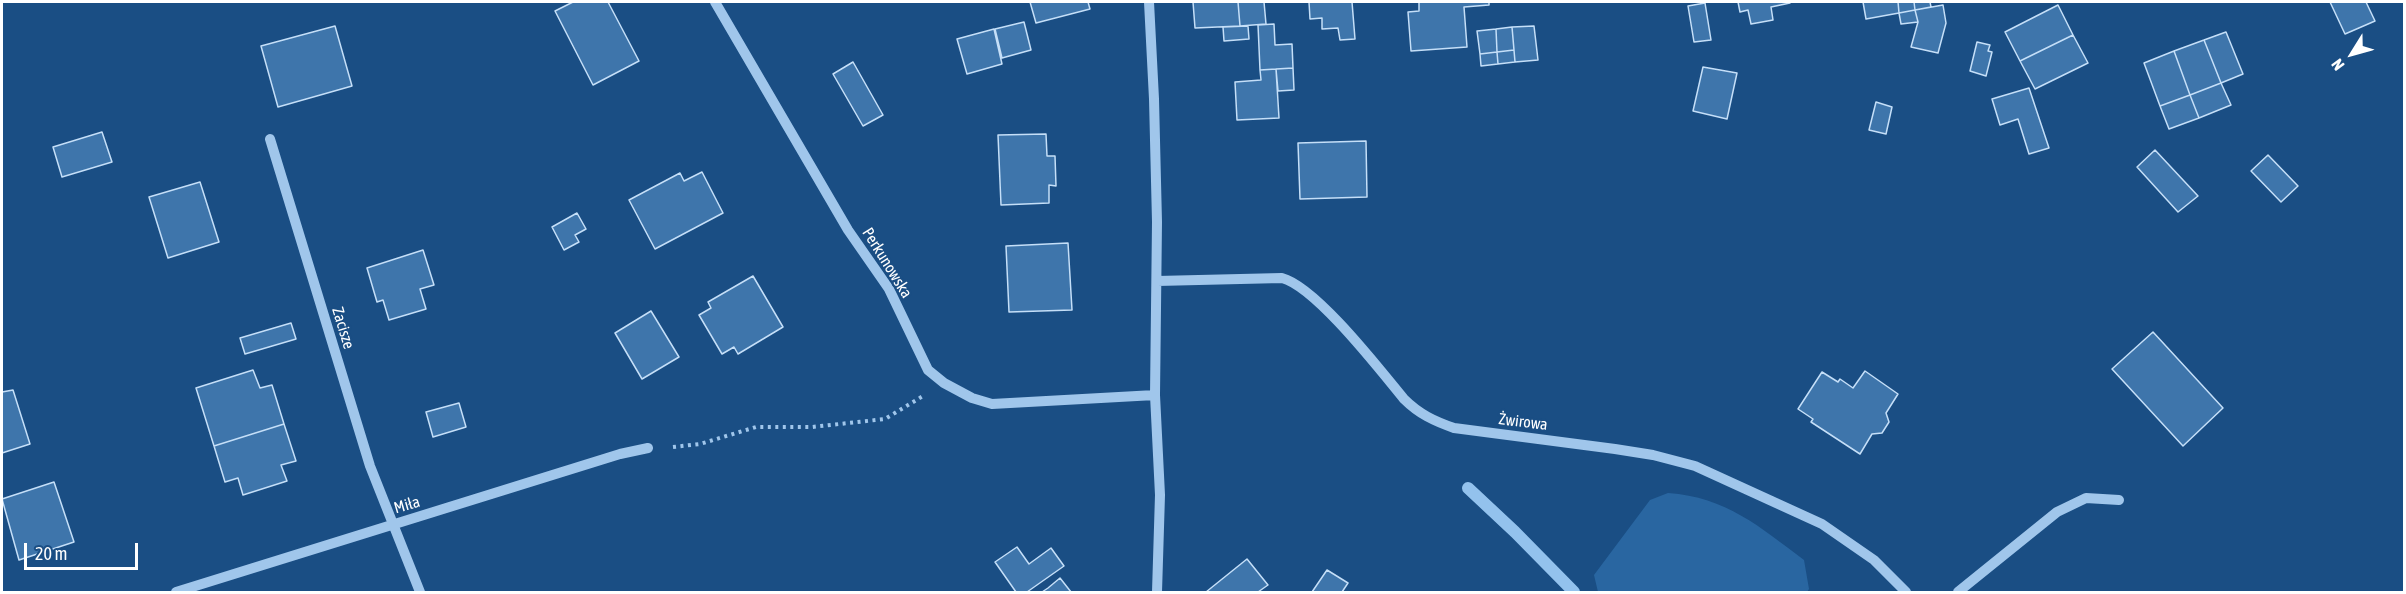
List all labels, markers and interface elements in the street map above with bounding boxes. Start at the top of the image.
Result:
north arrow [2322,24,2382,84]
text: N [2328,56,2348,74]
street label: Perkunowska [858,224,916,302]
street label: Zacisze [328,305,358,351]
street label: Żwirowa [1497,409,1549,435]
street label: Miła [392,492,422,518]
scale bar [27,531,141,569]
text: 20 m [35,543,67,564]

